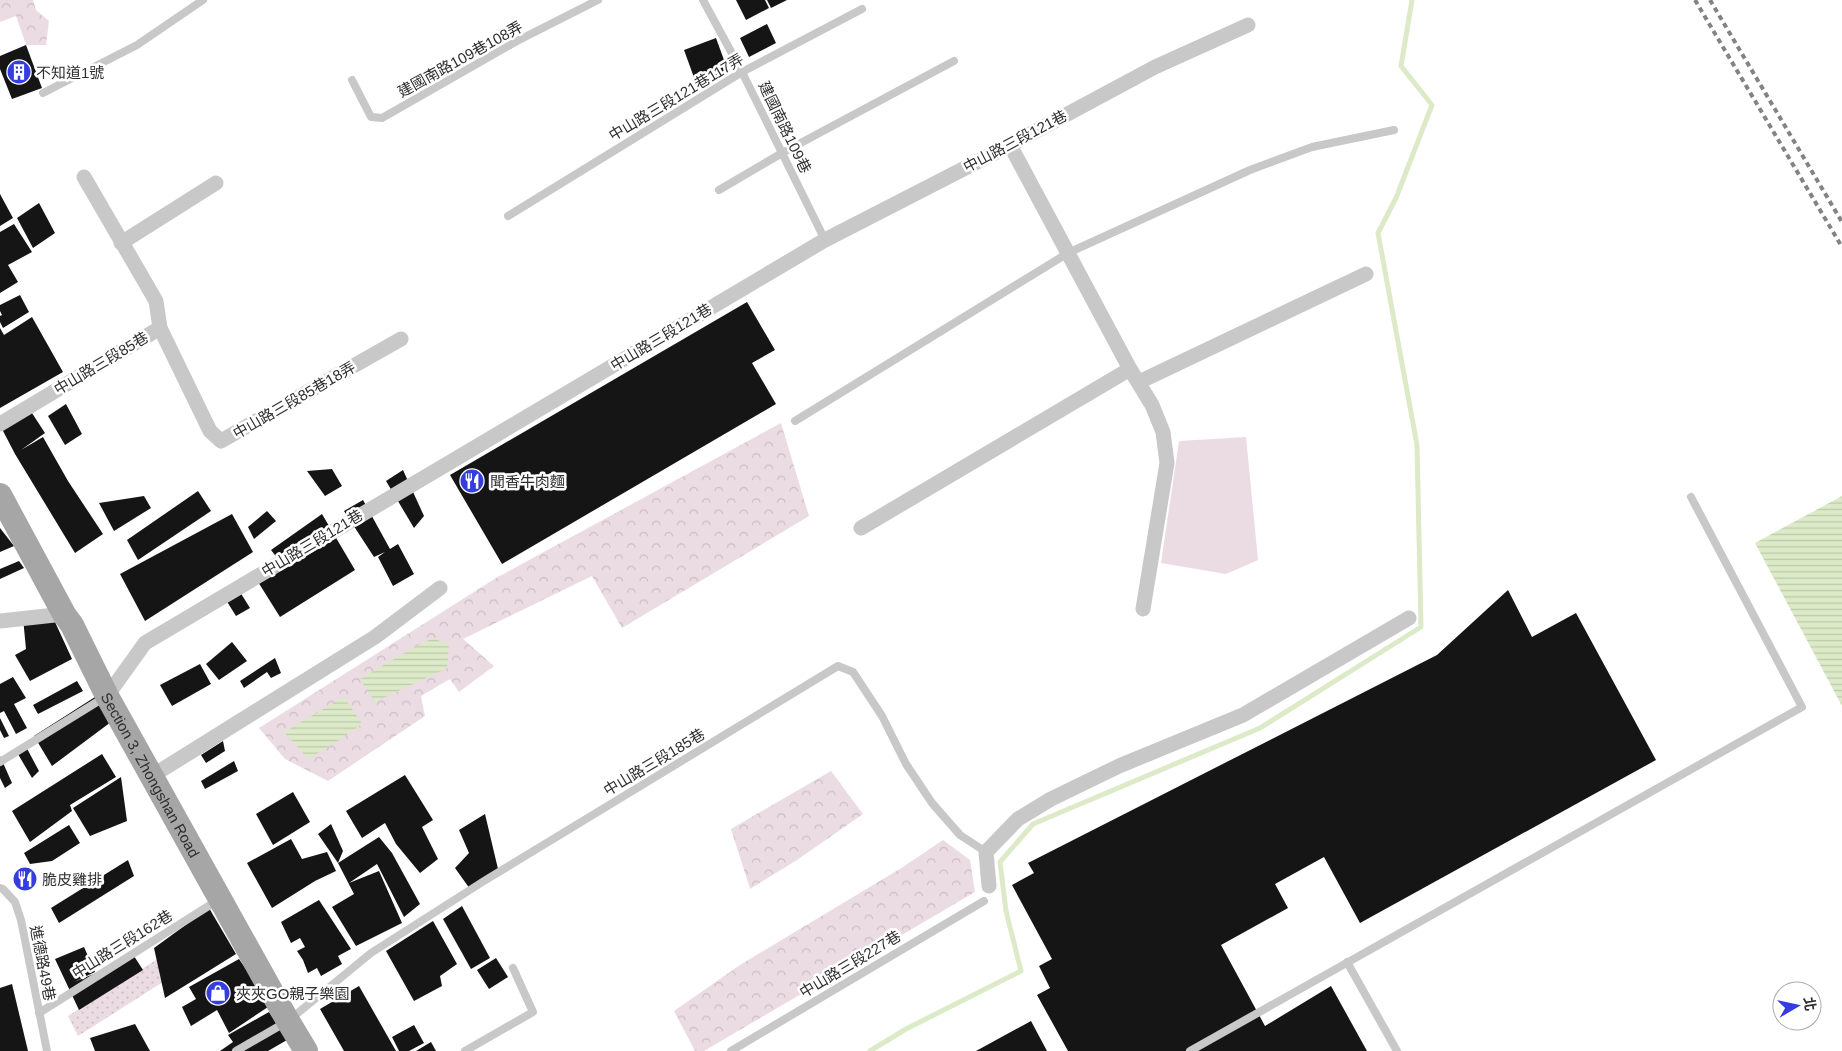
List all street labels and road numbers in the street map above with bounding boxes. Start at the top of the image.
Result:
street label: 建國南路109巷108弄 [395,18,525,100]
street label: 中山路三段121巷117弄 [606,50,746,144]
street label: 建國南路109巷 [755,78,815,176]
street label: 中山路三段121巷 [960,106,1070,176]
street label: 中山路三段121巷 [607,300,715,374]
street label: 中山路三段85巷 [51,328,151,398]
street label: 中山路三段85巷18弄 [230,358,358,442]
street label: 中山路三段121巷 [258,506,366,580]
street label: Section 3, Zhongshan Road [98,689,204,860]
street label: 中山路三段185巷 [600,725,708,799]
street label: 中山路三段162巷 [69,906,175,982]
street label: 進德路49巷 [27,924,59,1002]
street label: 中山路三段227巷 [796,927,904,1001]

